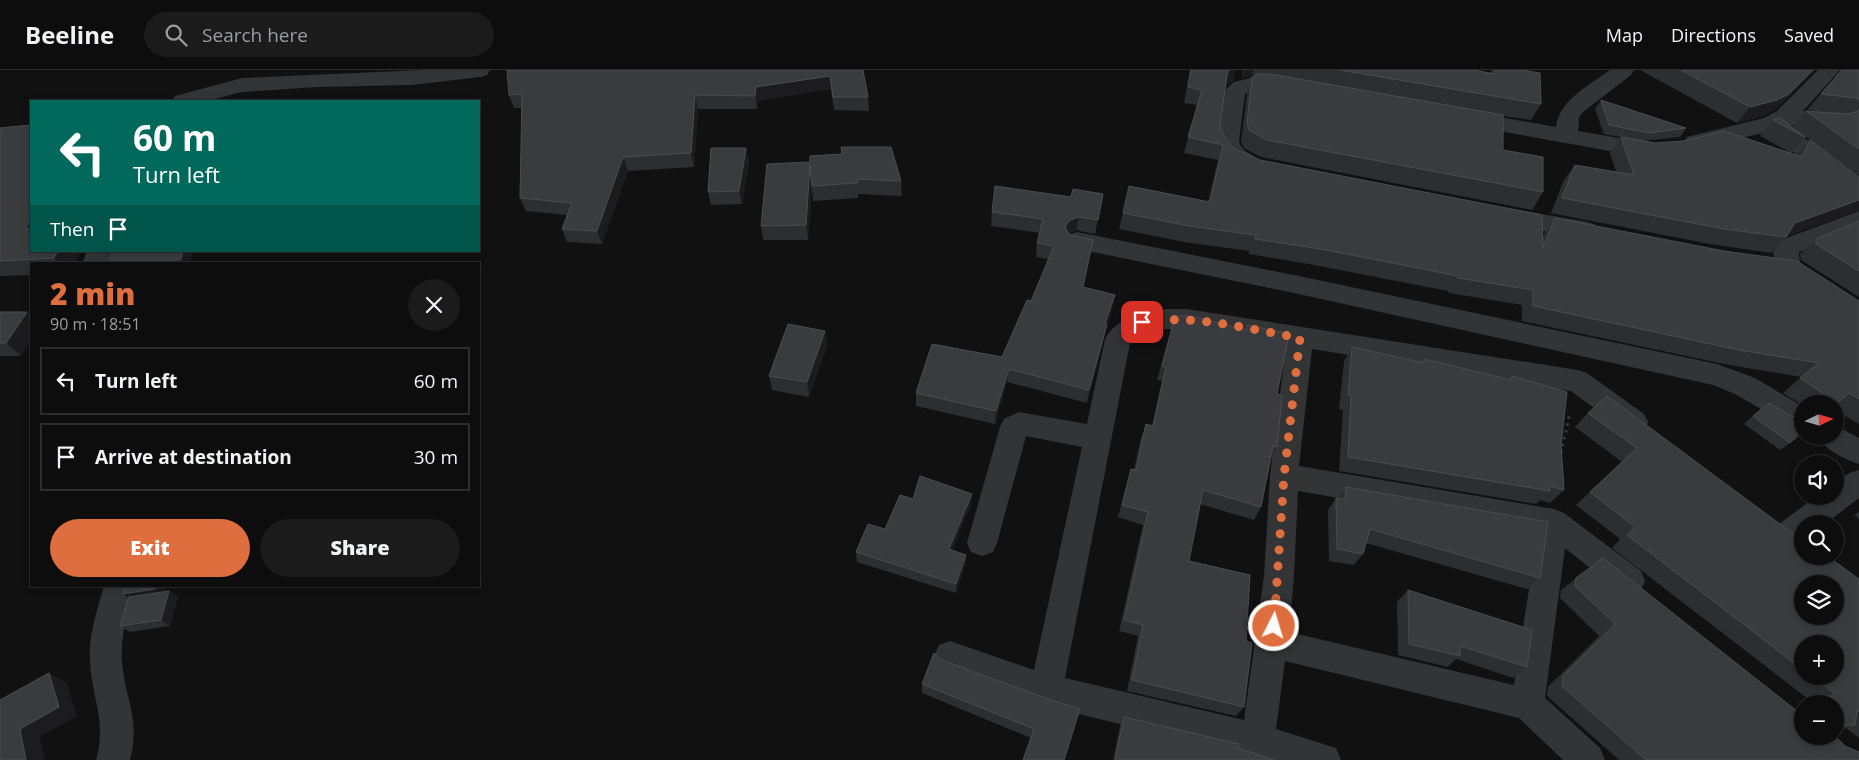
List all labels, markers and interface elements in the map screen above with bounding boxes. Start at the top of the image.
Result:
search box [144,12,494,57]
text: Beeline [25,18,114,51]
icon: search [162,21,190,49]
text: Search here [202,22,308,48]
text: Map [1606,23,1643,47]
text: Directions [1671,23,1756,47]
text: Saved [1784,23,1834,47]
text: 60 m [133,114,216,161]
icon: left [50,120,115,185]
text: Turn left [133,159,220,189]
icon: arrive [104,215,132,243]
text: Then [50,216,94,242]
text: 2 min [50,273,135,314]
button: close [408,279,460,331]
pin [1121,301,1163,343]
icon: arrive [1128,308,1156,336]
text: 90 m · 18:51 [50,313,141,335]
icon: left [52,367,80,395]
text: Turn left [95,368,177,394]
text: 60 m [414,368,458,394]
north arrow [1794,395,1844,445]
map controls [1794,395,1844,745]
icon: arrive [52,443,80,471]
text: Arrive at destination [95,444,292,470]
text: 30 m [414,444,458,470]
button: sound [1794,455,1844,505]
button: search [1794,515,1844,565]
button: Exit [50,519,250,577]
button: Share [260,519,460,577]
button: layers [1794,575,1844,625]
position arrow [1247,599,1299,651]
button: + [1794,635,1844,685]
button: − [1794,695,1844,745]

